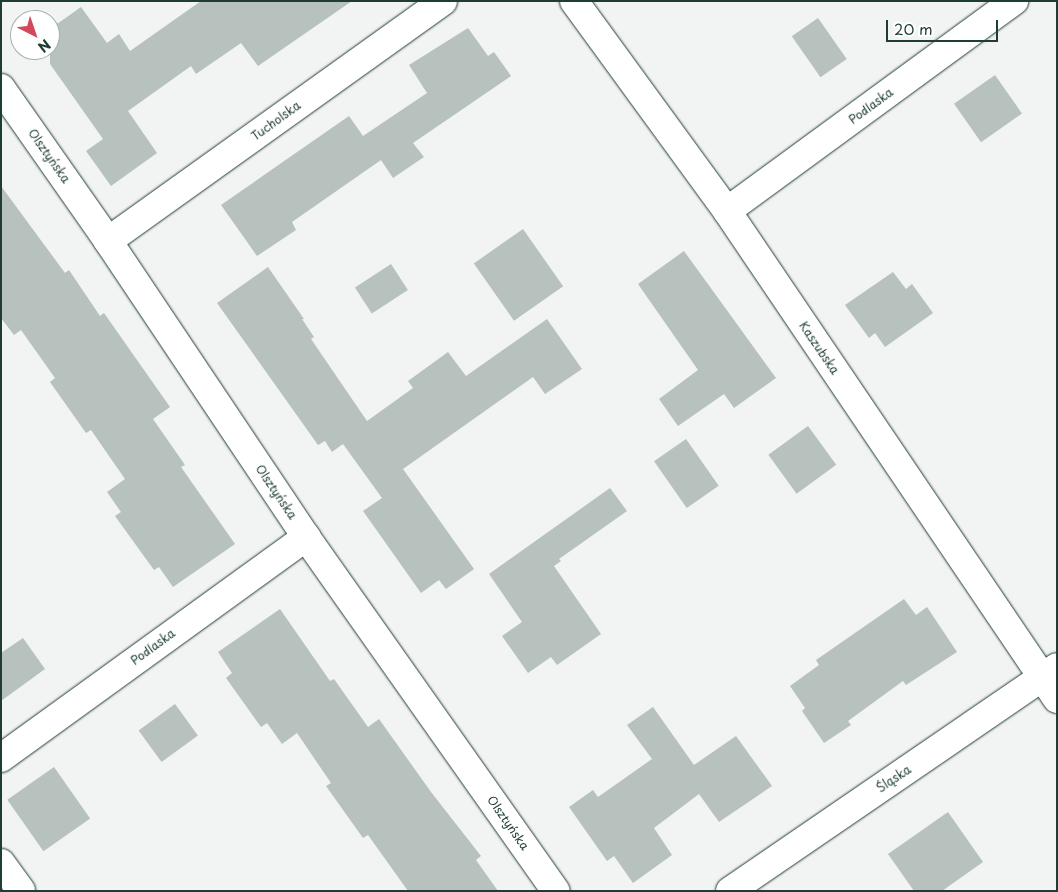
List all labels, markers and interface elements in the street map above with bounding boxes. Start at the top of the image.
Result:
north arrow [10,10,60,60]
scale bar [888,10,1000,42]
text: 20 m [894,17,933,40]
text: N [33,34,56,58]
street label: Podlaska [846,85,896,127]
street label: Tucholska [249,98,303,144]
street label: Olsztyńska [25,126,73,186]
street label: Kaszubska [796,319,842,377]
street label: Olsztyńska [252,462,300,522]
street label: Podlaska [128,626,178,668]
street label: Śląska [874,762,914,796]
street label: Olsztyńska [484,793,532,853]

